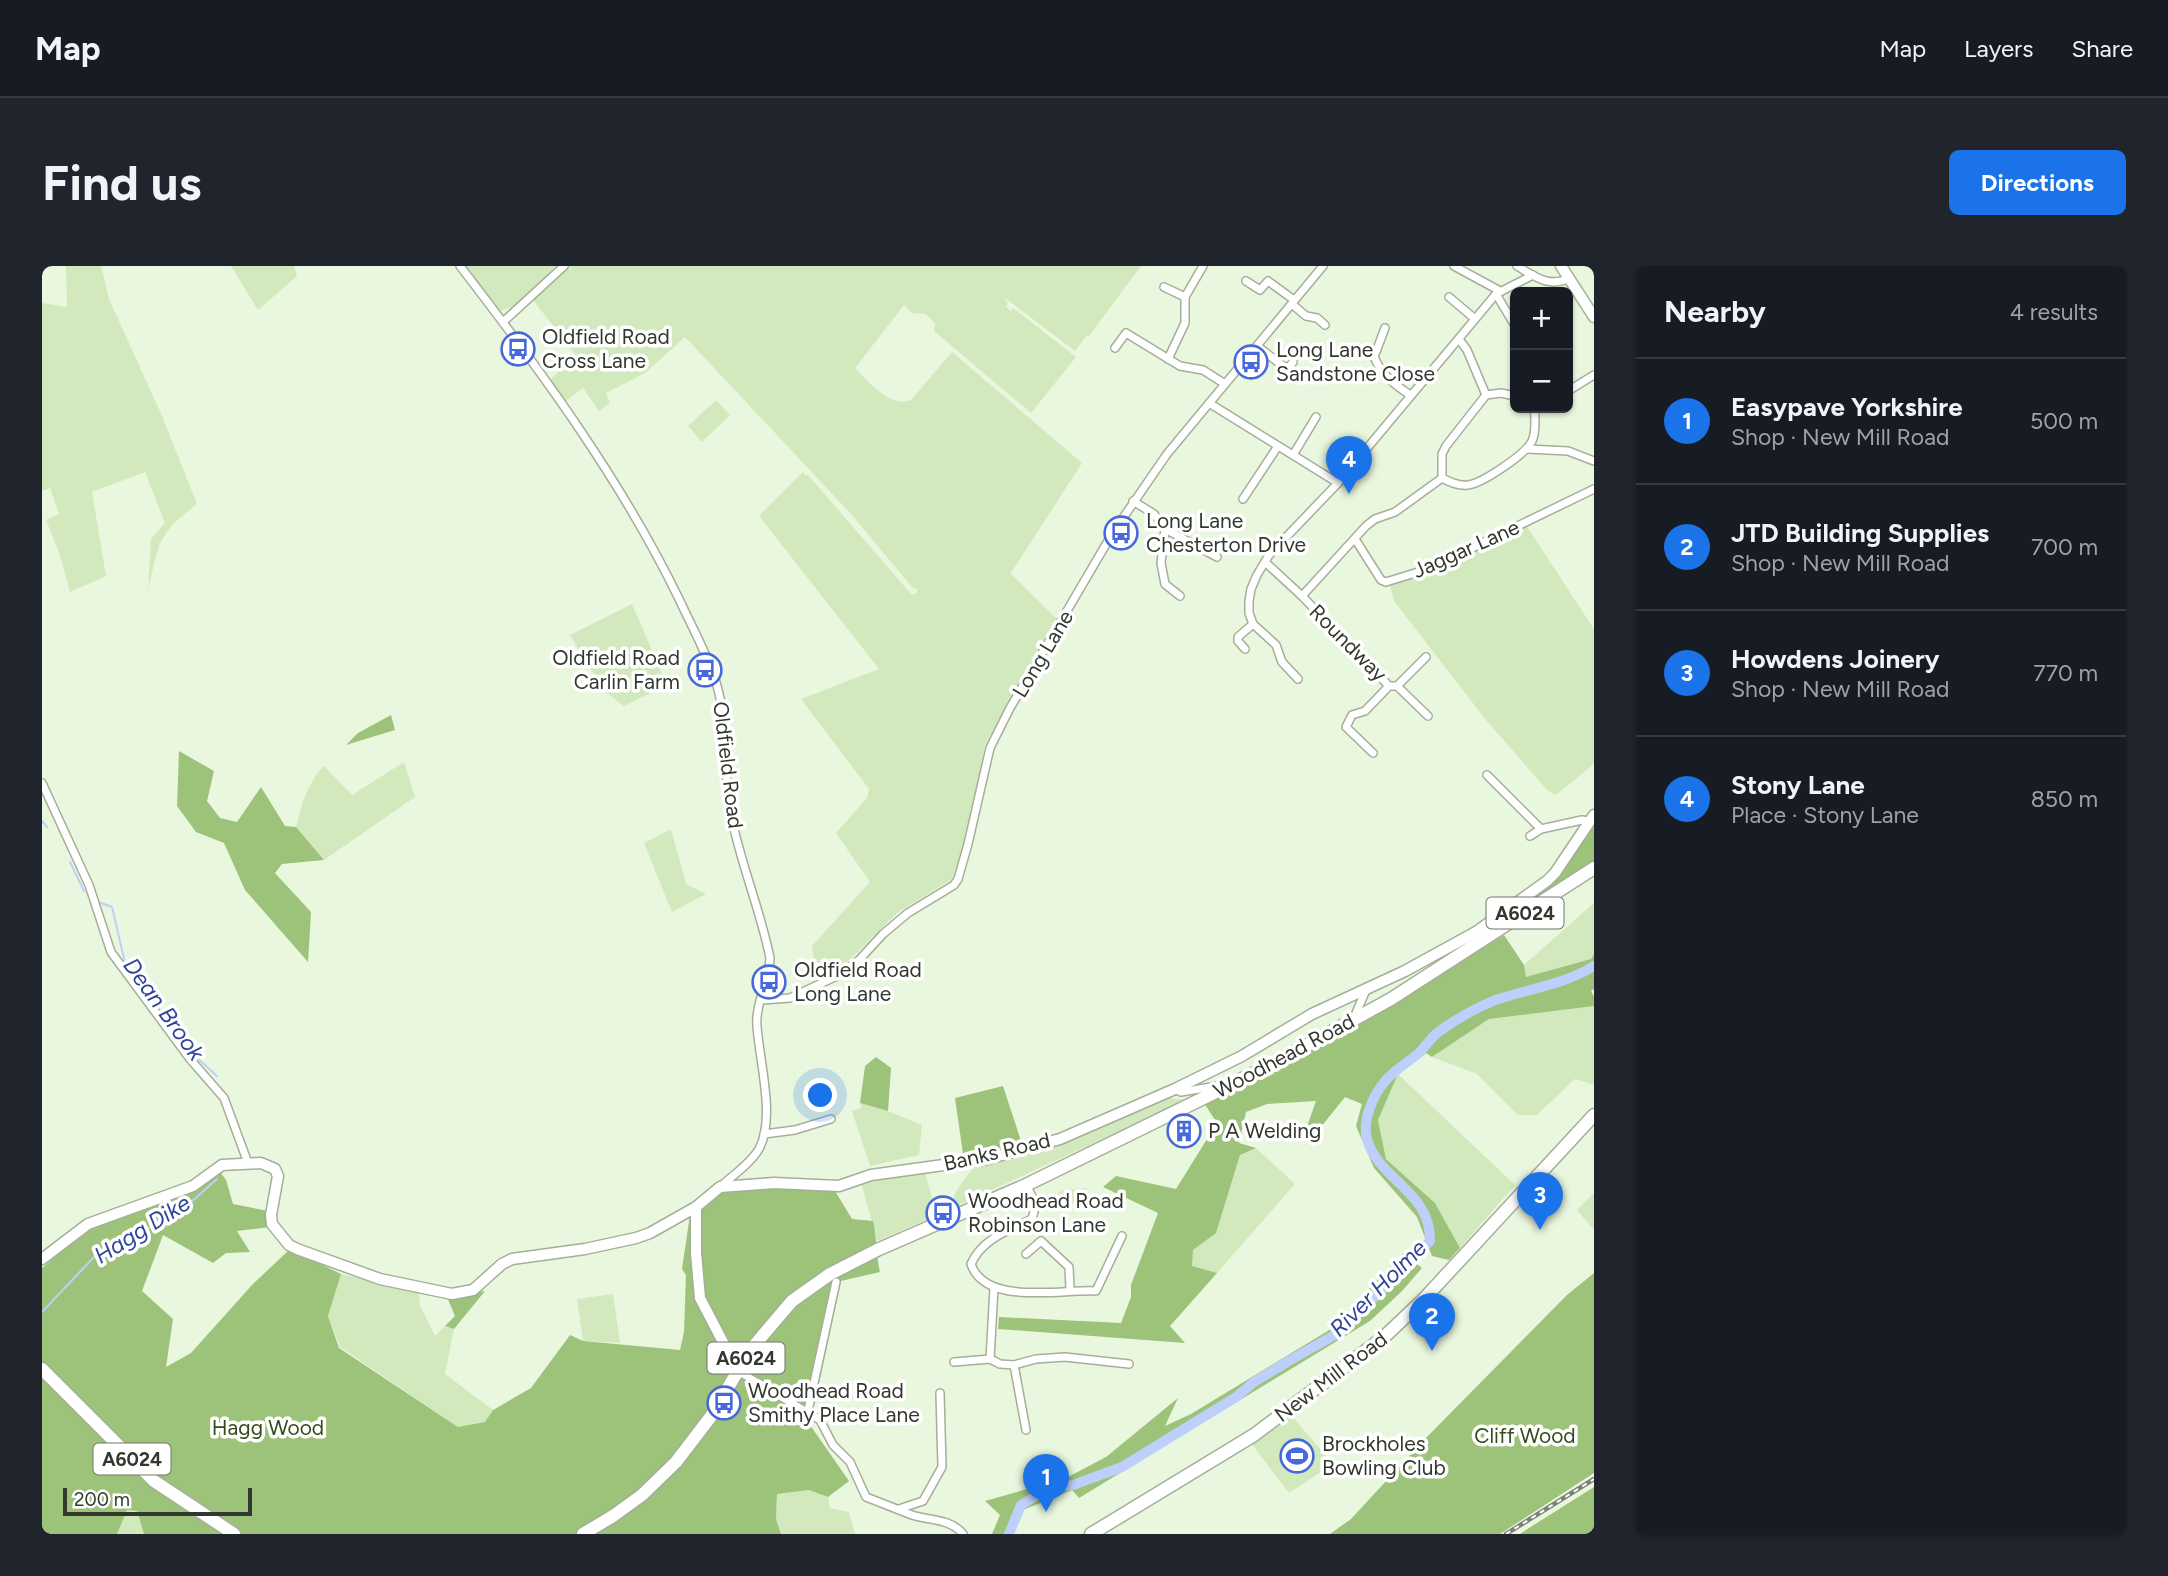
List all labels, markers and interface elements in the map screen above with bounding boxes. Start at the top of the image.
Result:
text: Map [35,29,101,68]
text: Map [1879,34,1926,63]
text: Layers [1964,34,2033,63]
text: Share [2071,34,2133,63]
button: Directions [1949,150,2126,215]
text: Find us [42,153,201,212]
map controls [1510,287,1573,413]
button: + [1510,287,1573,350]
text: Nearby [1664,293,1766,330]
text: 4 results [2010,298,2098,326]
place label: Oldfield Road Cross Lane [542,324,670,373]
bus stop icon: Oldfield Road Cross Lane [499,330,537,368]
place label: Long Lane Sandstone Close [1276,337,1435,386]
bus stop icon: Long Lane Sandstone Close [1232,343,1270,381]
button: − [1510,350,1573,413]
text: Easypave Yorkshire [1731,391,1963,423]
text: 1 [1682,407,1692,435]
text: 500 m [2030,407,2098,435]
text: Shop · New Mill Road [1731,423,1949,451]
pin: 4 [1326,436,1372,494]
place label: Long Lane Chesterton Drive [1146,508,1306,557]
bus stop icon: Long Lane Chesterton Drive [1102,514,1140,552]
street label: Jaggar Lane [1409,514,1523,583]
text: JTD Building Supplies [1731,517,1989,549]
text: 2 [1680,533,1694,561]
text: 700 m [2031,533,2098,561]
text: Shop · New Mill Road [1731,549,1949,577]
street label: Roundway [1305,599,1392,686]
street label: Long Lane [1007,606,1078,702]
text: Howdens Joinery [1731,643,1940,675]
place label: Oldfield Road Carlin Farm [552,645,680,694]
bus stop icon: Oldfield Road Carlin Farm [686,651,724,689]
text: 3 [1681,659,1693,687]
text: 770 m [2033,659,2098,687]
text: Shop · New Mill Road [1731,675,1949,703]
street label: Oldfield Road [708,700,749,830]
text: Stony Lane [1731,769,1865,801]
text: 4 [1680,785,1694,813]
text: 850 m [2031,785,2098,813]
text: Place · Stony Lane [1731,801,1919,829]
road number: A6024 [1486,898,1564,928]
water label: Dean Brook [117,952,211,1067]
place label: Oldfield Road Long Lane [794,957,922,1006]
bus stop icon: Oldfield Road Long Lane [750,963,788,1001]
street label: Woodhead Road [1209,1008,1358,1103]
your location [803,1078,837,1112]
building icon: P A Welding [1165,1112,1203,1150]
place label: P A Welding [1208,1118,1321,1143]
street label: Banks Road [941,1127,1053,1176]
pin: 3 [1517,1172,1563,1230]
water label: Hagg Dike [89,1188,196,1270]
place label: Woodhead Road Robinson Lane [968,1188,1124,1237]
bus stop icon: Woodhead Road Robinson Lane [924,1194,962,1232]
water label: River Holme [1324,1233,1433,1342]
pin: 2 [1409,1293,1455,1351]
street label: New Mill Road [1269,1326,1392,1427]
road number: A6024 [708,1342,784,1374]
place label: Woodhead Road Smithy Place Lane [748,1378,920,1427]
bus stop icon: Woodhead Road Smithy Place Lane [705,1384,743,1422]
park label: Hagg Wood [212,1415,324,1440]
park label: Cliff Wood [1474,1423,1576,1448]
place label: Brockholes Bowling Club [1322,1431,1446,1480]
sports icon: Brockholes Bowling Club [1278,1437,1316,1475]
road number: A6024 [94,1443,170,1474]
pin: 1 [1023,1454,1069,1512]
scale bar [63,1485,252,1517]
text: 200 m [74,1488,130,1511]

